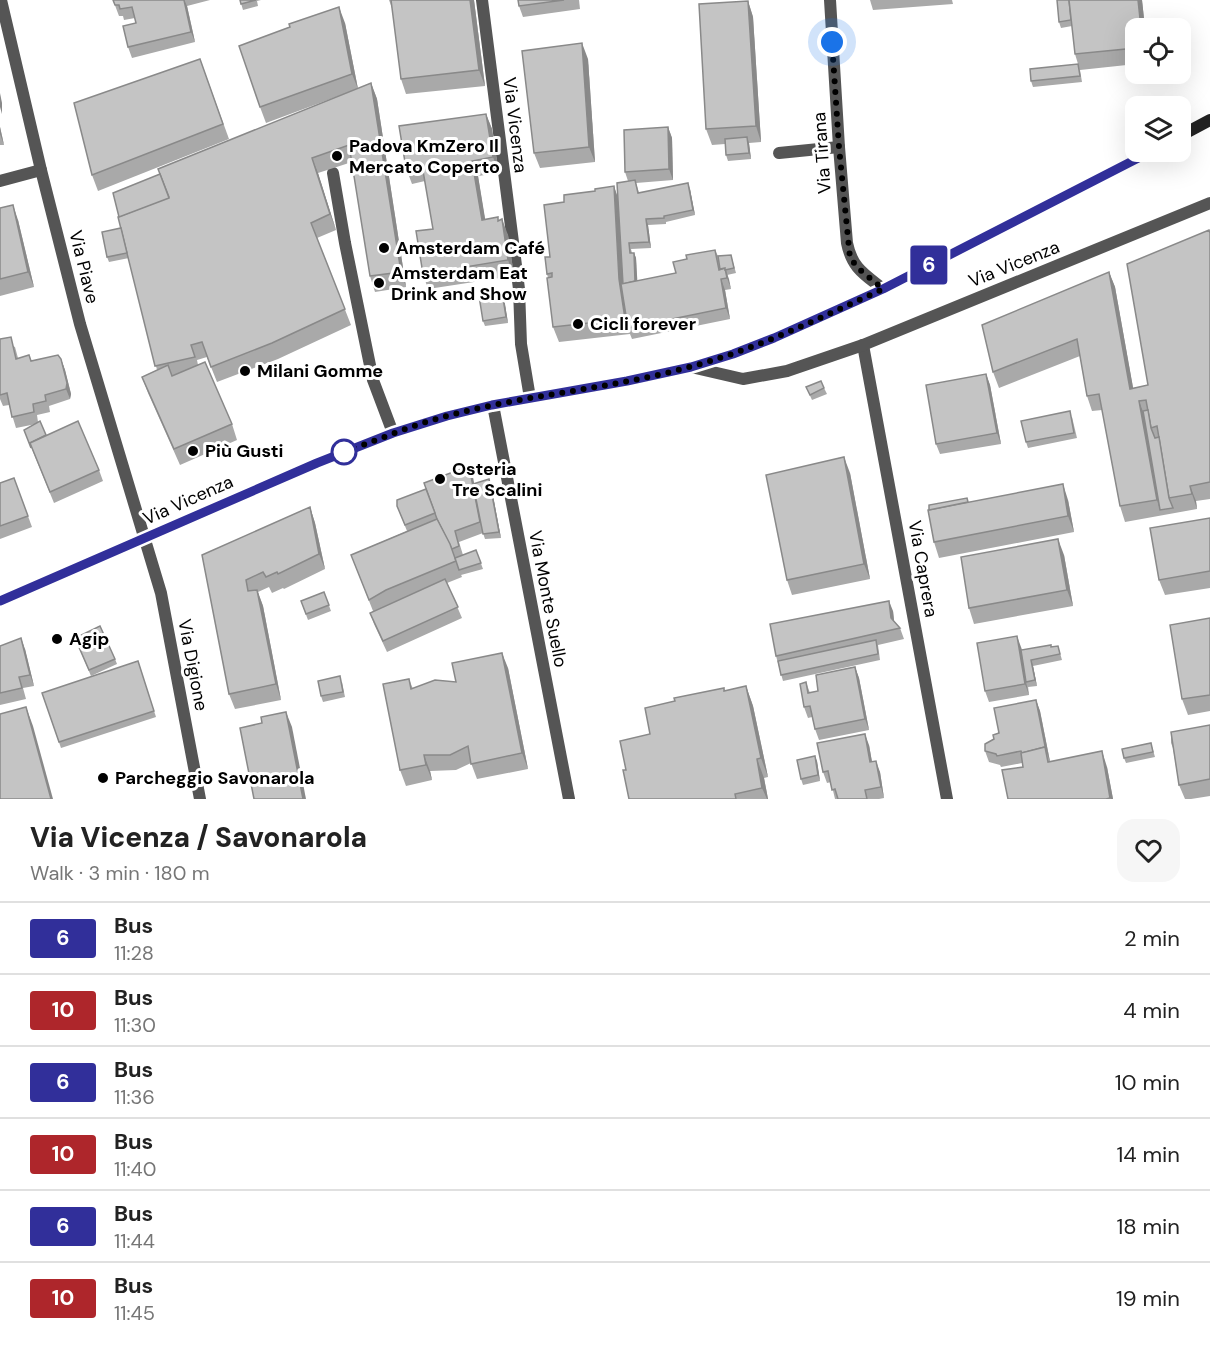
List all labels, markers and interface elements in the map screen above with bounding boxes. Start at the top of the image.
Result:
map controls [1125,18,1191,162]
button: locate [1125,18,1191,84]
your location [817,27,847,57]
street label: Via Vicenza [497,76,533,174]
button: layers [1125,96,1191,162]
street label: Via Tirana [807,111,837,195]
place label: Padova KmZero Il Mercato Coperto [349,134,500,179]
marker: Padova KmZero Il Mercato Coperto [330,149,344,163]
street label: Via Piave [63,228,105,306]
street label: Via Vicenza [965,235,1063,293]
place label: Amsterdam Café [396,236,545,260]
marker: Amsterdam Café [377,241,391,255]
line badge: 6 [910,246,948,284]
text: 6 [922,251,936,279]
place label: Amsterdam Eat Drink and Show [391,261,528,306]
marker: Amsterdam Eat Drink and Show [372,276,386,290]
place label: Cicli forever [590,312,696,336]
marker: Cicli forever [571,317,585,331]
place label: Milani Gomme [257,359,383,383]
marker: Milani Gomme [238,364,252,378]
place label: Più Gusti [205,439,283,463]
unlabelled marker [331,439,357,465]
marker: Più Gusti [186,444,200,458]
place label: Osteria Tre Scalini [452,457,542,502]
street label: Via Vicenza [139,469,237,531]
marker: Osteria Tre Scalini [433,472,447,486]
street label: Via Caprera [903,519,943,619]
street label: Via Monte Suello [523,529,573,669]
street label: Via Digione [172,617,214,713]
place label: Agip [69,627,109,651]
marker: Agip [50,632,64,646]
place label: Parcheggio Savonarola [115,766,315,790]
marker: Parcheggio Savonarola [96,771,110,785]
text: Via Vicenza / Savonarola [30,819,367,856]
button: heart [1117,819,1180,882]
text: Walk · 3 min · 180 m [30,860,209,886]
text: Bus [114,911,153,940]
text: 6 [56,924,70,952]
text: 2 min [1124,924,1180,953]
text: 11:28 [114,940,154,966]
text: Bus [114,983,153,1012]
text: 10 [52,996,74,1024]
text: 4 min [1123,996,1180,1025]
text: 11:30 [114,1012,156,1038]
text: Bus [114,1055,153,1084]
text: 6 [56,1068,70,1096]
text: 10 min [1115,1068,1180,1097]
text: 11:36 [114,1084,155,1110]
text: Bus [114,1127,153,1156]
text: 10 [52,1140,74,1168]
text: 14 min [1116,1140,1180,1169]
text: 11:40 [114,1156,156,1182]
text: Bus [114,1199,153,1228]
text: 6 [56,1212,70,1240]
text: 18 min [1116,1212,1180,1241]
text: 11:44 [114,1228,155,1254]
text: Bus [114,1271,153,1300]
text: 10 [52,1284,74,1312]
text: 19 min [1116,1284,1180,1313]
text: 11:45 [114,1300,155,1326]

